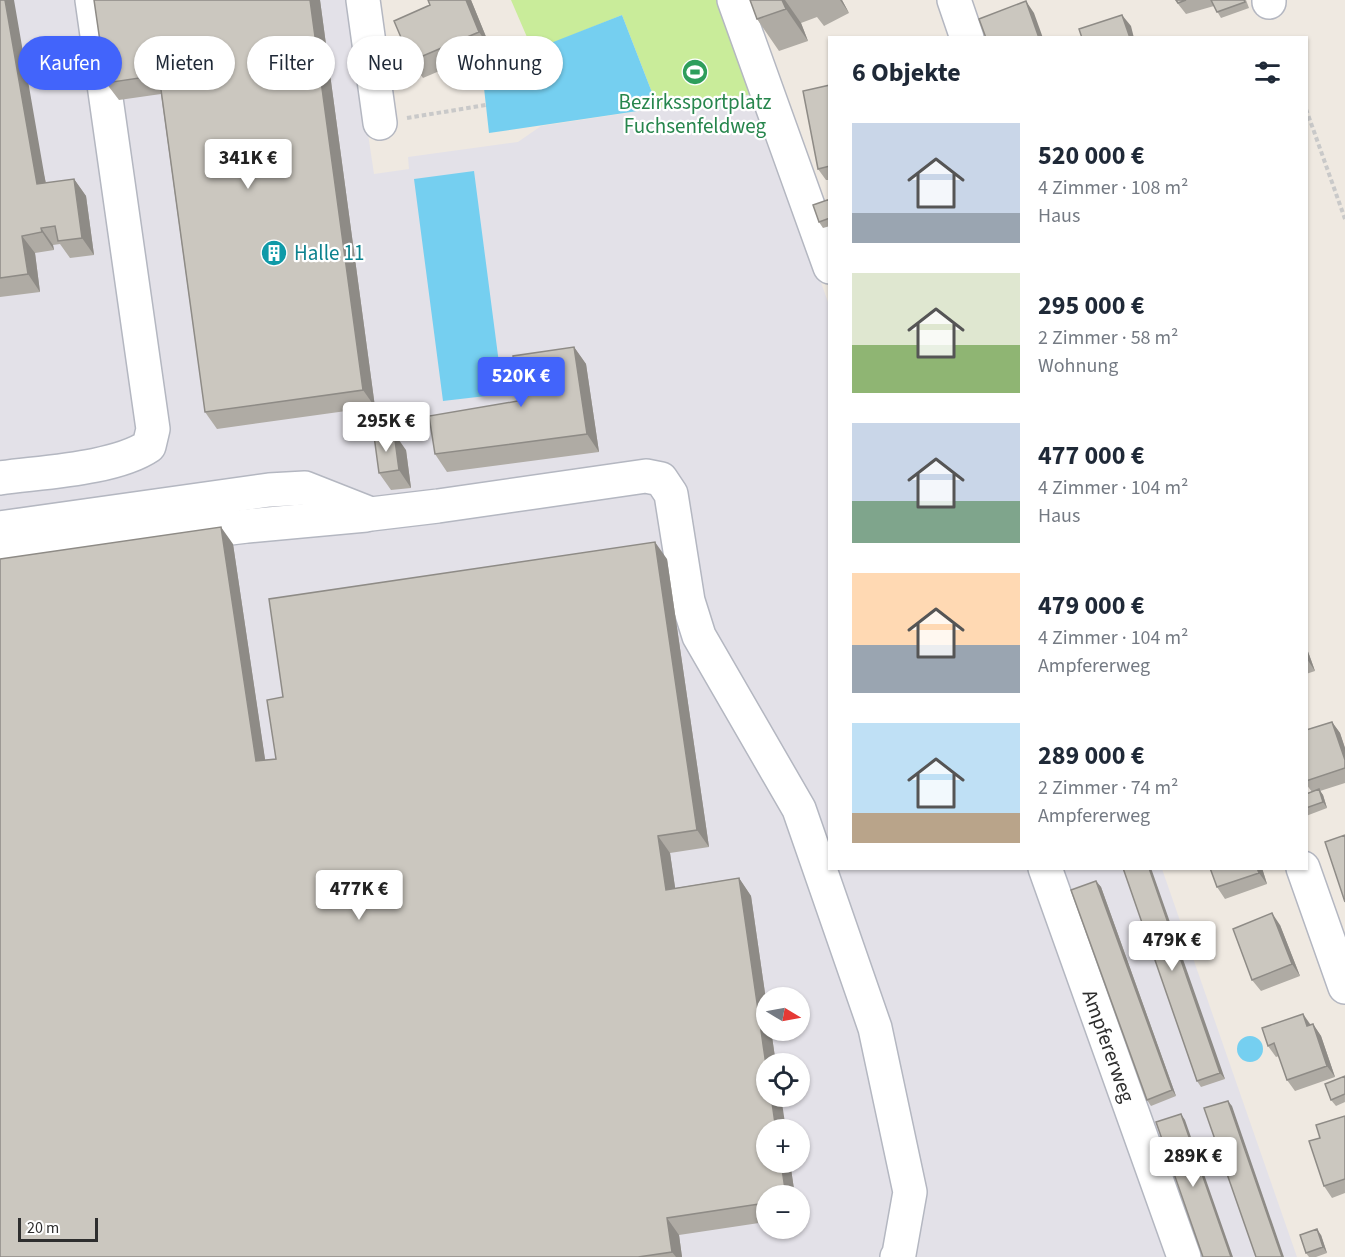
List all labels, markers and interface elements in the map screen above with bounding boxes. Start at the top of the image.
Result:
chip: Kaufen [18,36,122,90]
chip: Mieten [134,36,235,90]
chip: Filter [247,36,335,90]
chip: Neu [347,36,424,90]
chip: Wohnung [436,36,563,90]
text: 6 Objekte [852,54,961,91]
icon: filters [1251,56,1284,89]
sports icon: Bezirkssportplatz Fuchsenfeldweg [680,57,710,87]
place label: Bezirkssportplatz Fuchsenfeldweg [619,87,772,141]
text: 520 000 € [1038,137,1145,174]
pin: 341K € [199,139,297,190]
text: 341K € [219,144,277,172]
icon: home [900,147,972,219]
text: 4 Zimmer · 108 m² [1038,174,1188,202]
text: Haus [1038,202,1080,230]
building icon: Halle 11 [259,238,289,268]
place label: Halle 11 [294,238,364,268]
text: 295 000 € [1038,287,1145,324]
icon: home [900,297,972,369]
text: 2 Zimmer · 58 m² [1038,324,1178,352]
text: Wohnung [1038,352,1118,380]
pin: 520K € [472,357,570,408]
text: 520K € [492,362,550,390]
pin: 295K € [337,402,435,453]
text: 295K € [357,407,415,435]
text: 477 000 € [1038,437,1145,474]
icon: home [900,447,972,519]
text: 4 Zimmer · 104 m² [1038,474,1188,502]
text: Haus [1038,502,1080,530]
text: 479 000 € [1038,587,1145,624]
icon: home [900,597,972,669]
text: 4 Zimmer · 104 m² [1038,624,1188,652]
text: Ampfererweg [1038,652,1150,680]
text: 289 000 € [1038,737,1145,774]
icon: home [900,747,972,819]
text: 2 Zimmer · 74 m² [1038,774,1178,802]
text: Ampfererweg [1038,802,1150,830]
pin: 477K € [310,870,408,921]
text: 477K € [330,875,388,903]
pin: 479K € [1123,921,1221,972]
text: 479K € [1143,926,1201,954]
street label: Ampfererweg [1075,985,1143,1107]
north arrow [756,987,810,1041]
map controls [756,987,810,1239]
button: locate [756,1053,810,1107]
button: + [756,1119,810,1173]
pin: 289K € [1144,1137,1242,1188]
text: 289K € [1164,1142,1222,1170]
button: − [756,1185,810,1239]
scale bar [18,1215,98,1242]
text: 20 m [27,1217,59,1239]

